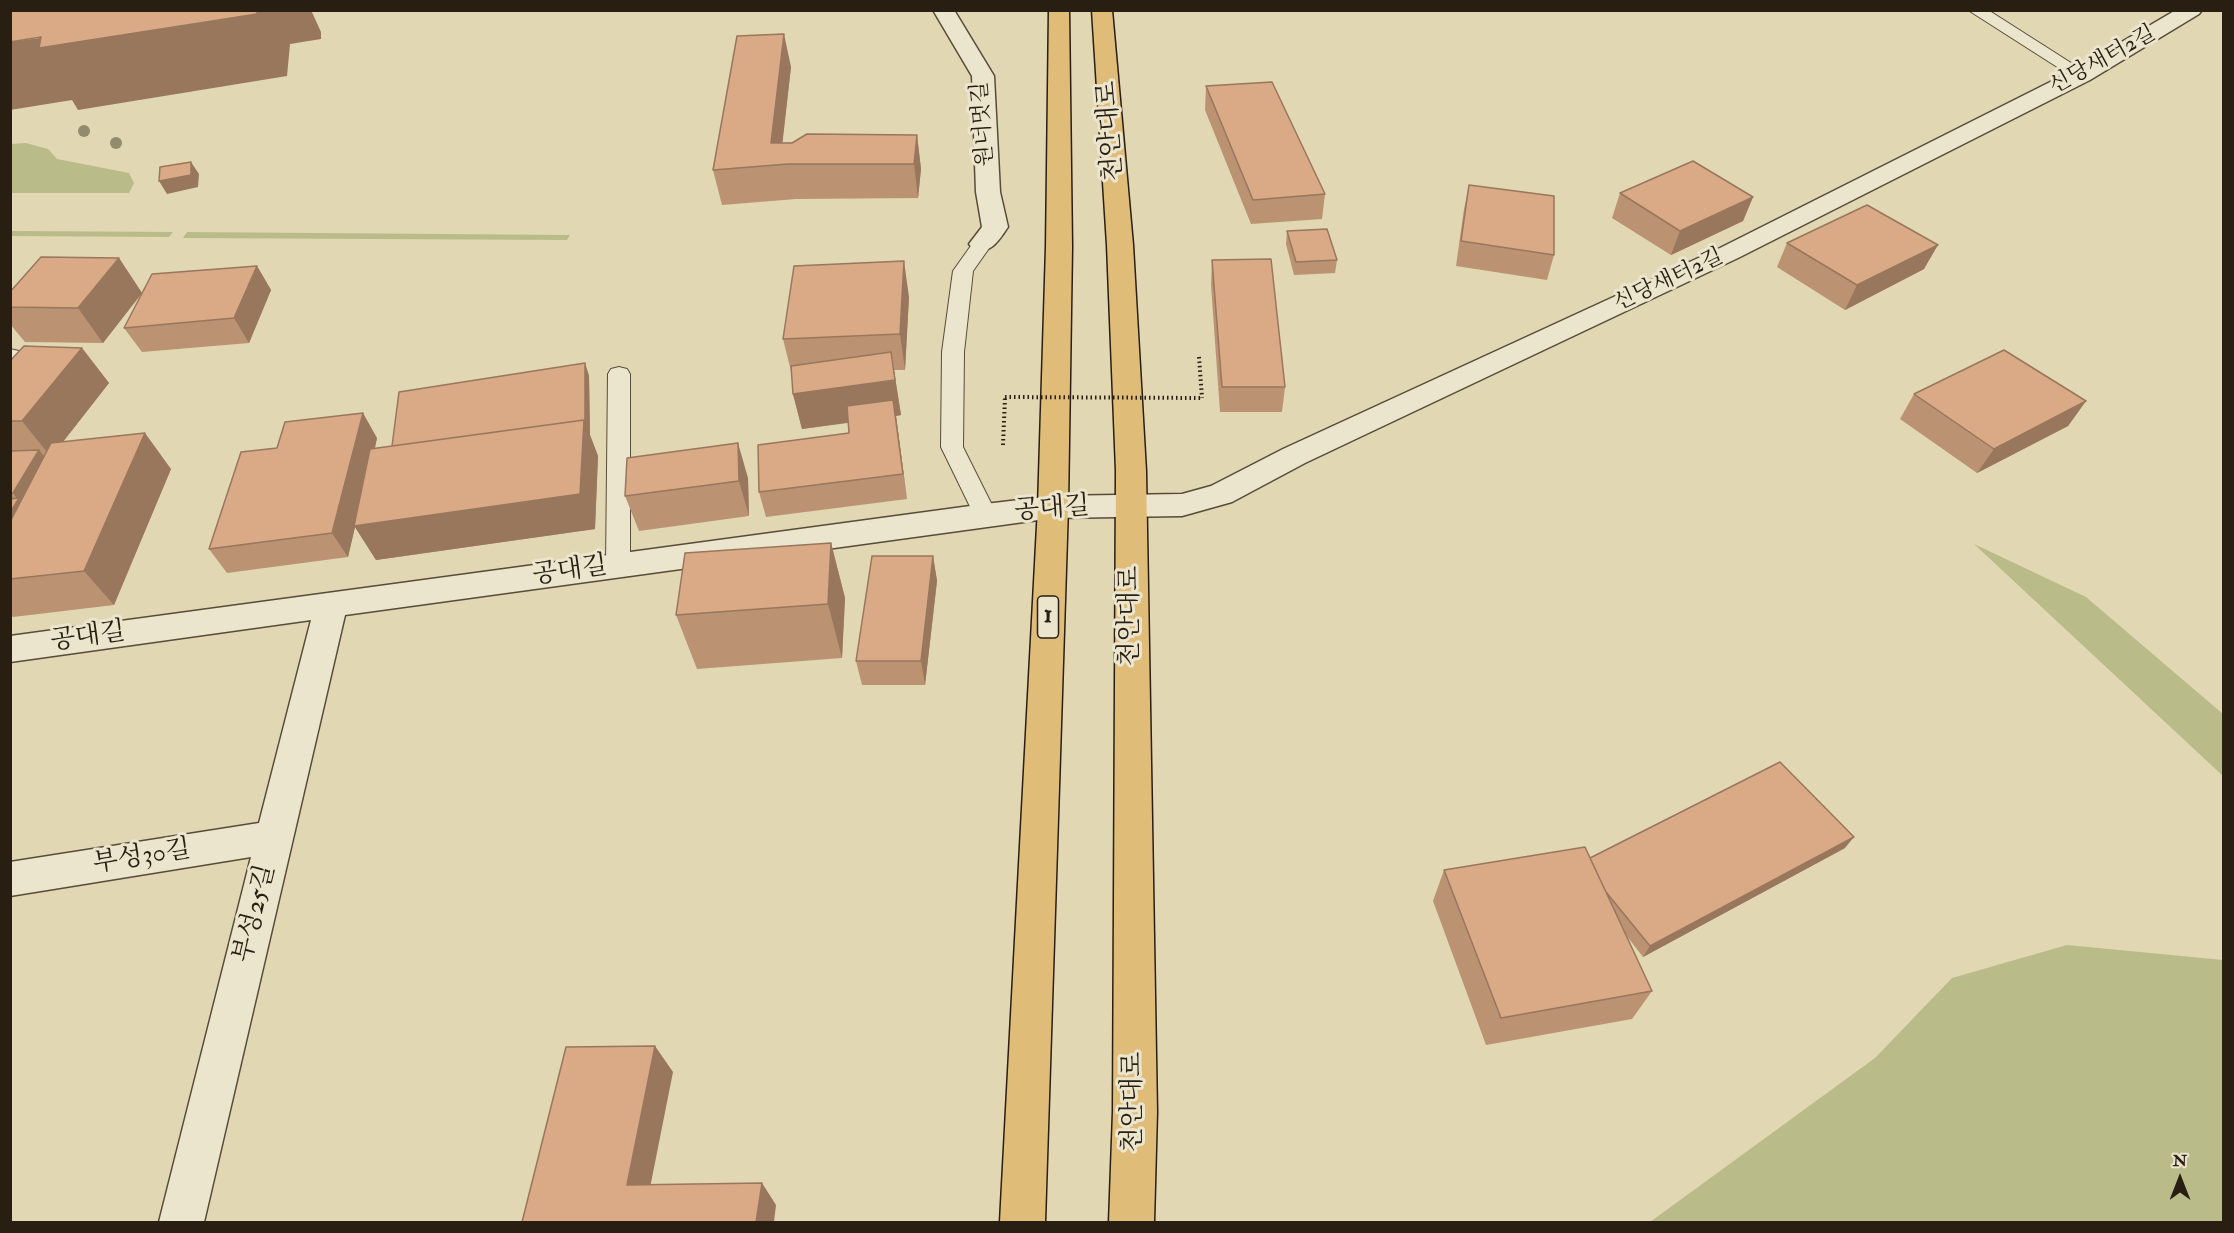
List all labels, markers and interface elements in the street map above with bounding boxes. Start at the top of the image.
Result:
street label: 신당새터2길 [2045,21,2161,101]
street label: 천안대로 [1093,80,1131,182]
street label: 원너멋길 [968,81,1000,167]
street label: 신당새터2길 [1610,244,1728,318]
street label: 공대길 [1013,492,1091,528]
street label: 공대길 [531,551,609,593]
street label: 천안대로 [1115,566,1147,666]
road number: 1 [1038,596,1058,638]
street label: 공대길 [49,617,127,659]
street label: 부성30길 [91,835,193,881]
street label: 부성25길 [229,862,283,966]
street label: 천안대로 [1118,1052,1150,1152]
north arrow [2150,1149,2210,1209]
text: N [2173,1151,2187,1171]

